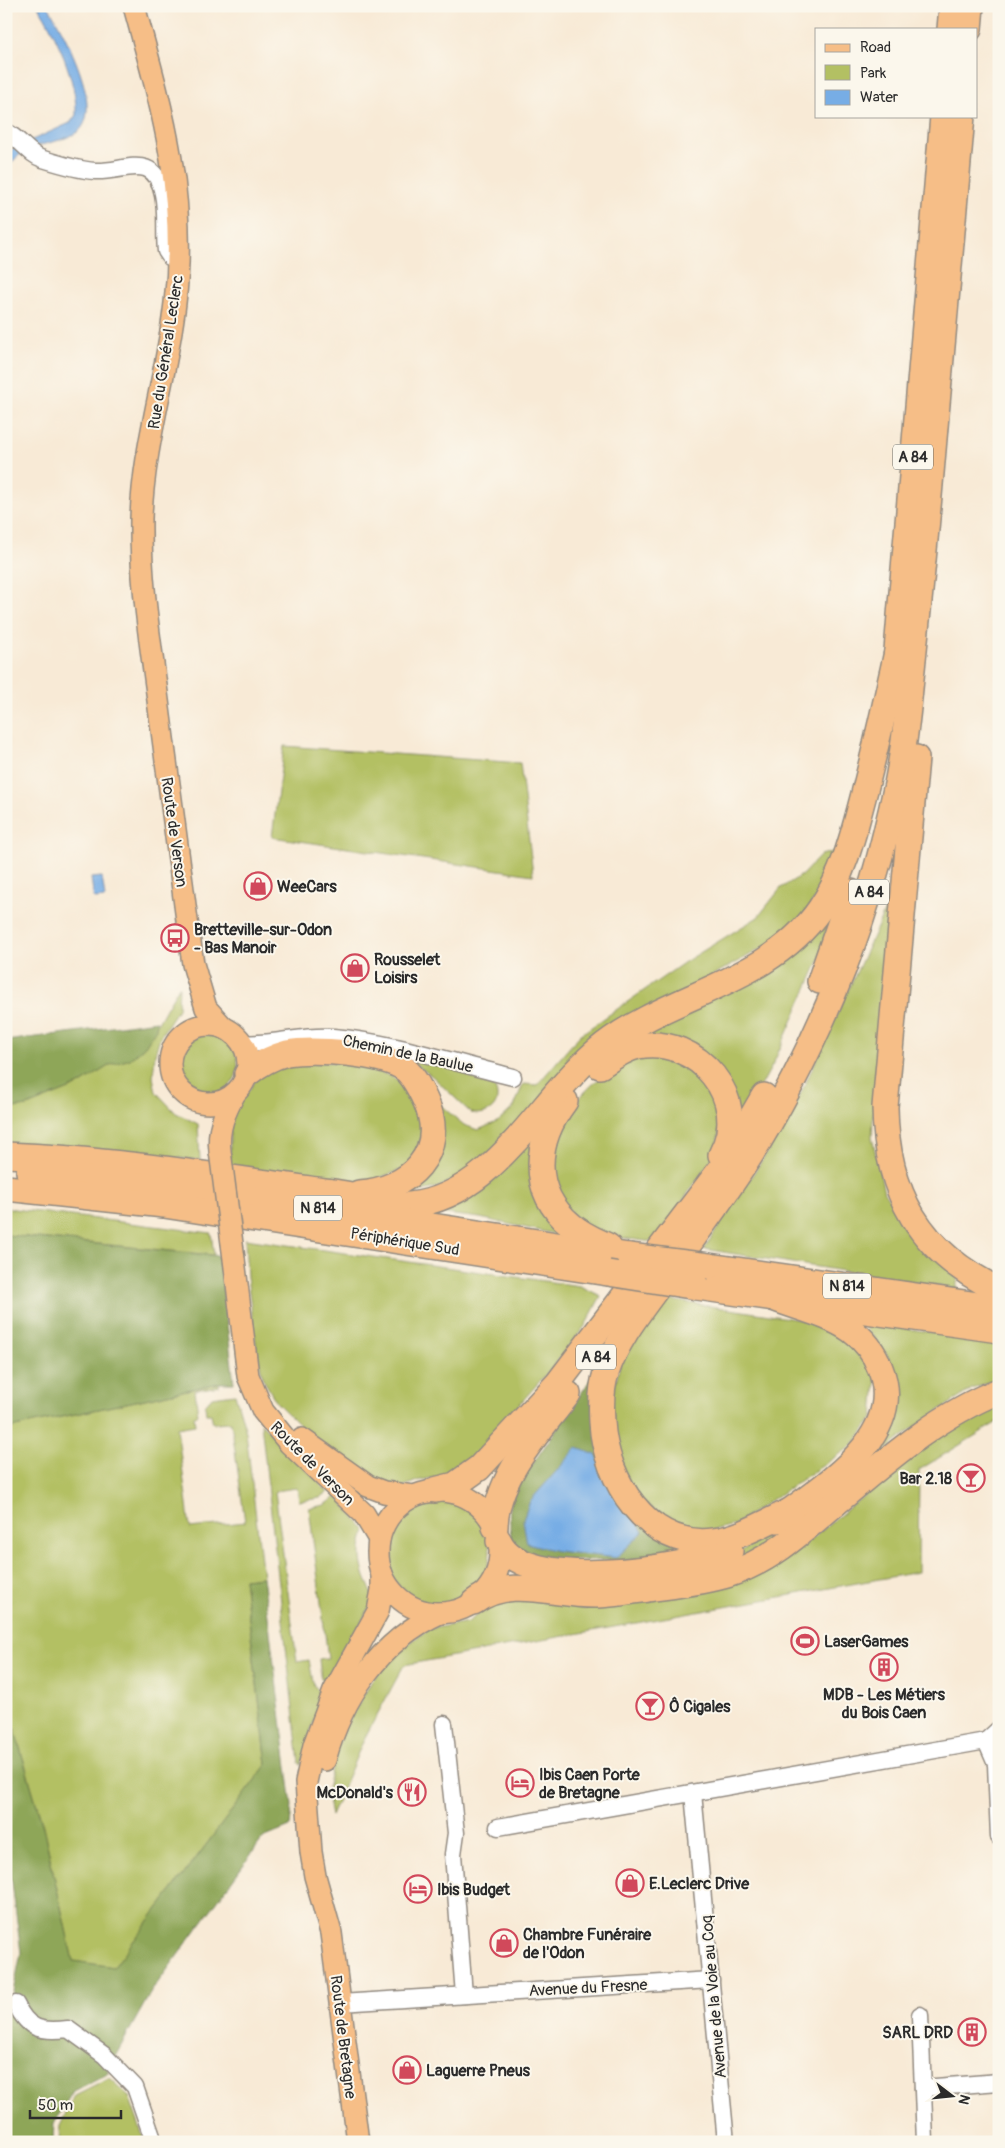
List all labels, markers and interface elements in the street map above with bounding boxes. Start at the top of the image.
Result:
legend [815,28,978,118]
text: Road [860,38,891,57]
text: Park [860,64,887,83]
text: Water [860,88,899,107]
street label: Rue du Général Leclerc [144,274,188,431]
road number: A 84 [893,444,933,470]
street label: Route de Verson [156,776,192,888]
shop icon: WeeCars [243,871,273,901]
place label: WeeCars [277,877,337,897]
road number: A 84 [849,880,889,904]
place label: Bretteville-sur-Odon - Bas Manoir [194,920,332,958]
bus stop icon: Bretteville-sur-Odon - Bas Manoir [160,923,190,953]
place label: Rousselet Loisirs [374,950,441,988]
shop icon: Rousselet Loisirs [340,953,370,983]
street label: Chemin de la Baulue [341,1030,475,1078]
road number: N 814 [294,1196,342,1220]
street label: Périphérique Sud [349,1223,461,1260]
road number: N 814 [823,1274,871,1298]
road number: A 84 [576,1344,616,1370]
street label: Route de Verson [266,1417,359,1510]
bar icon: Bar 2.18 [956,1463,986,1493]
place label: Bar 2.18 [900,1469,952,1489]
sports icon: LaserGames [790,1626,820,1656]
place label: LaserGames [824,1632,909,1652]
building icon: MDB - Les Métiers du Bois Caen [869,1652,899,1682]
place label: MDB - Les Métiers du Bois Caen [823,1685,946,1723]
bar icon: Ô Cigales [635,1691,665,1721]
place label: Ô Cigales [669,1696,731,1717]
place label: Ibis Caen Porte de Bretagne [539,1765,641,1803]
hotel icon: Ibis Caen Porte de Bretagne [505,1768,535,1798]
restaurant icon: McDonald's [397,1777,427,1807]
place label: McDonald's [316,1783,394,1803]
shop icon: E.Leclerc Drive [615,1868,645,1898]
hotel icon: Ibis Budget [403,1874,433,1904]
place label: E.Leclerc Drive [649,1874,750,1894]
place label: Ibis Budget [437,1880,511,1900]
street label: Avenue de la Voie au Coq [697,1914,731,2079]
place label: Chambre Funéraire de l'Odon [523,1925,652,1963]
shop icon: Chambre Funéraire de l'Odon [489,1928,519,1958]
street label: Route de Bretagne [326,1974,361,2100]
street label: Avenue du Fresne [528,1975,648,2001]
building icon: SARL DRD [957,2017,987,2047]
place label: SARL DRD [882,2023,953,2043]
shop icon: Laguerre Pneus [392,2055,422,2085]
place label: Laguerre Pneus [426,2061,531,2081]
north arrow [928,2070,978,2120]
scale bar [30,2088,121,2120]
text: N [955,2093,973,2106]
text: 50 m [38,2096,73,2115]

